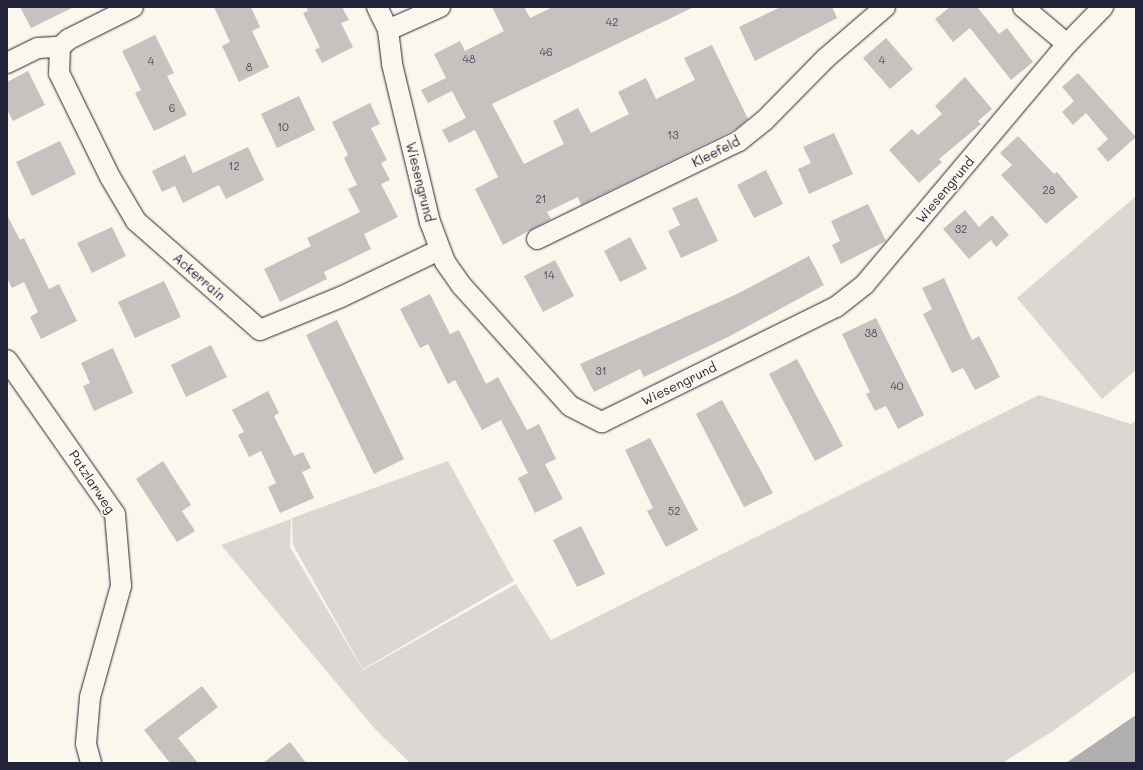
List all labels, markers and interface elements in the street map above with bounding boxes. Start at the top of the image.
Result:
house number: 42 [606,15,618,29]
house number: 46 [539,45,553,59]
house number: 48 [462,52,476,66]
house number: 4 [879,53,885,67]
house number: 4 [148,54,154,68]
house number: 8 [246,60,252,74]
house number: 6 [169,101,175,115]
house number: 10 [277,120,289,134]
house number: 13 [667,128,679,142]
street label: Kleefeld [689,133,743,171]
street label: Wiesengrund [403,141,437,223]
street label: Wiesengrund [913,154,977,226]
house number: 12 [228,159,240,173]
house number: 28 [1043,183,1055,197]
house number: 21 [535,192,547,206]
house number: 32 [955,222,967,236]
street label: Ackerrain [170,250,228,304]
house number: 14 [543,268,555,282]
house number: 38 [864,326,878,340]
street label: Wiesengrund [639,359,719,409]
house number: 31 [595,364,607,378]
house number: 40 [890,379,904,393]
street label: Patzlarweg [66,447,118,517]
house number: 52 [668,504,680,518]

